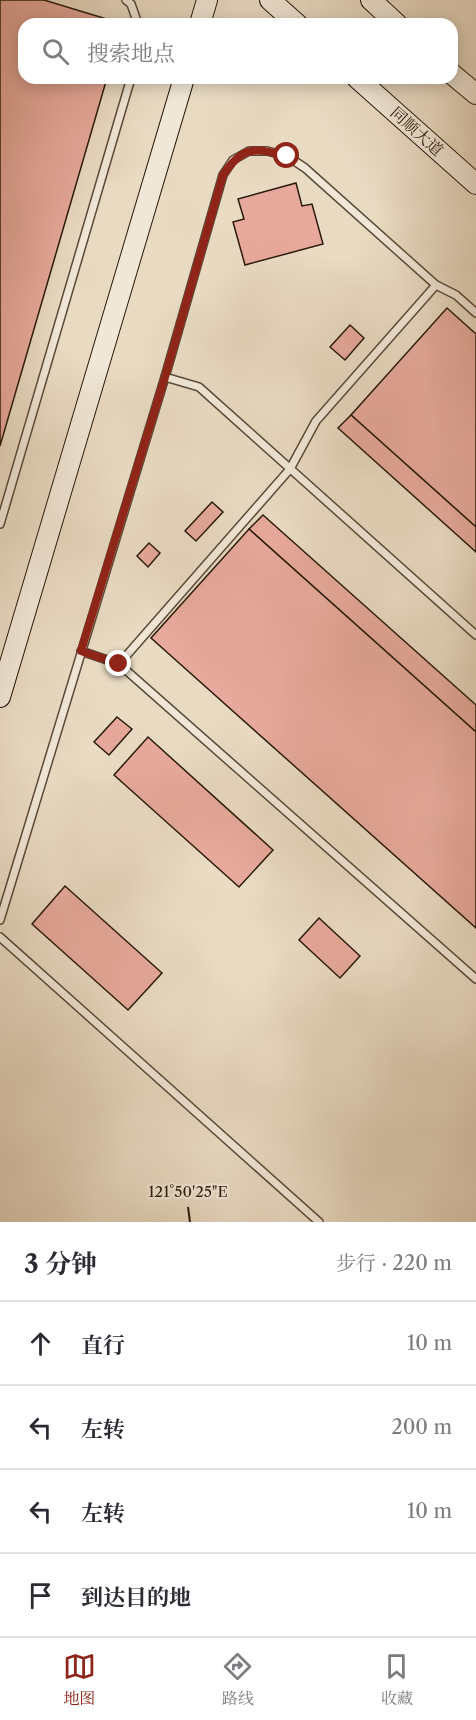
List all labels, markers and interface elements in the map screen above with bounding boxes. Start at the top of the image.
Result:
search box [18,18,458,84]
icon: search [39,35,72,68]
text: 搜索地点 [87,40,175,67]
street label: 同顺大道 [387,102,447,160]
route start [273,142,299,168]
route end [105,650,131,676]
text: 121°50'25"E [148,1182,228,1201]
text: 3 分钟 [24,1248,97,1280]
text: 步行 · 220 m [336,1251,452,1275]
icon: ahead [24,1327,57,1360]
text: 10 m [407,1331,452,1355]
text: 直行 [81,1332,125,1359]
icon: left [24,1411,57,1444]
text: 200 m [391,1415,452,1439]
text: 左转 [81,1416,125,1443]
icon: left [24,1495,57,1528]
text: 10 m [407,1499,452,1523]
text: 左转 [81,1500,125,1527]
icon: arrive [24,1579,57,1612]
text: 到达目的地 [81,1584,191,1611]
tab: 地图 [63,1650,96,1709]
tab: 路线 [221,1650,254,1709]
tab: 收藏 [380,1650,413,1709]

